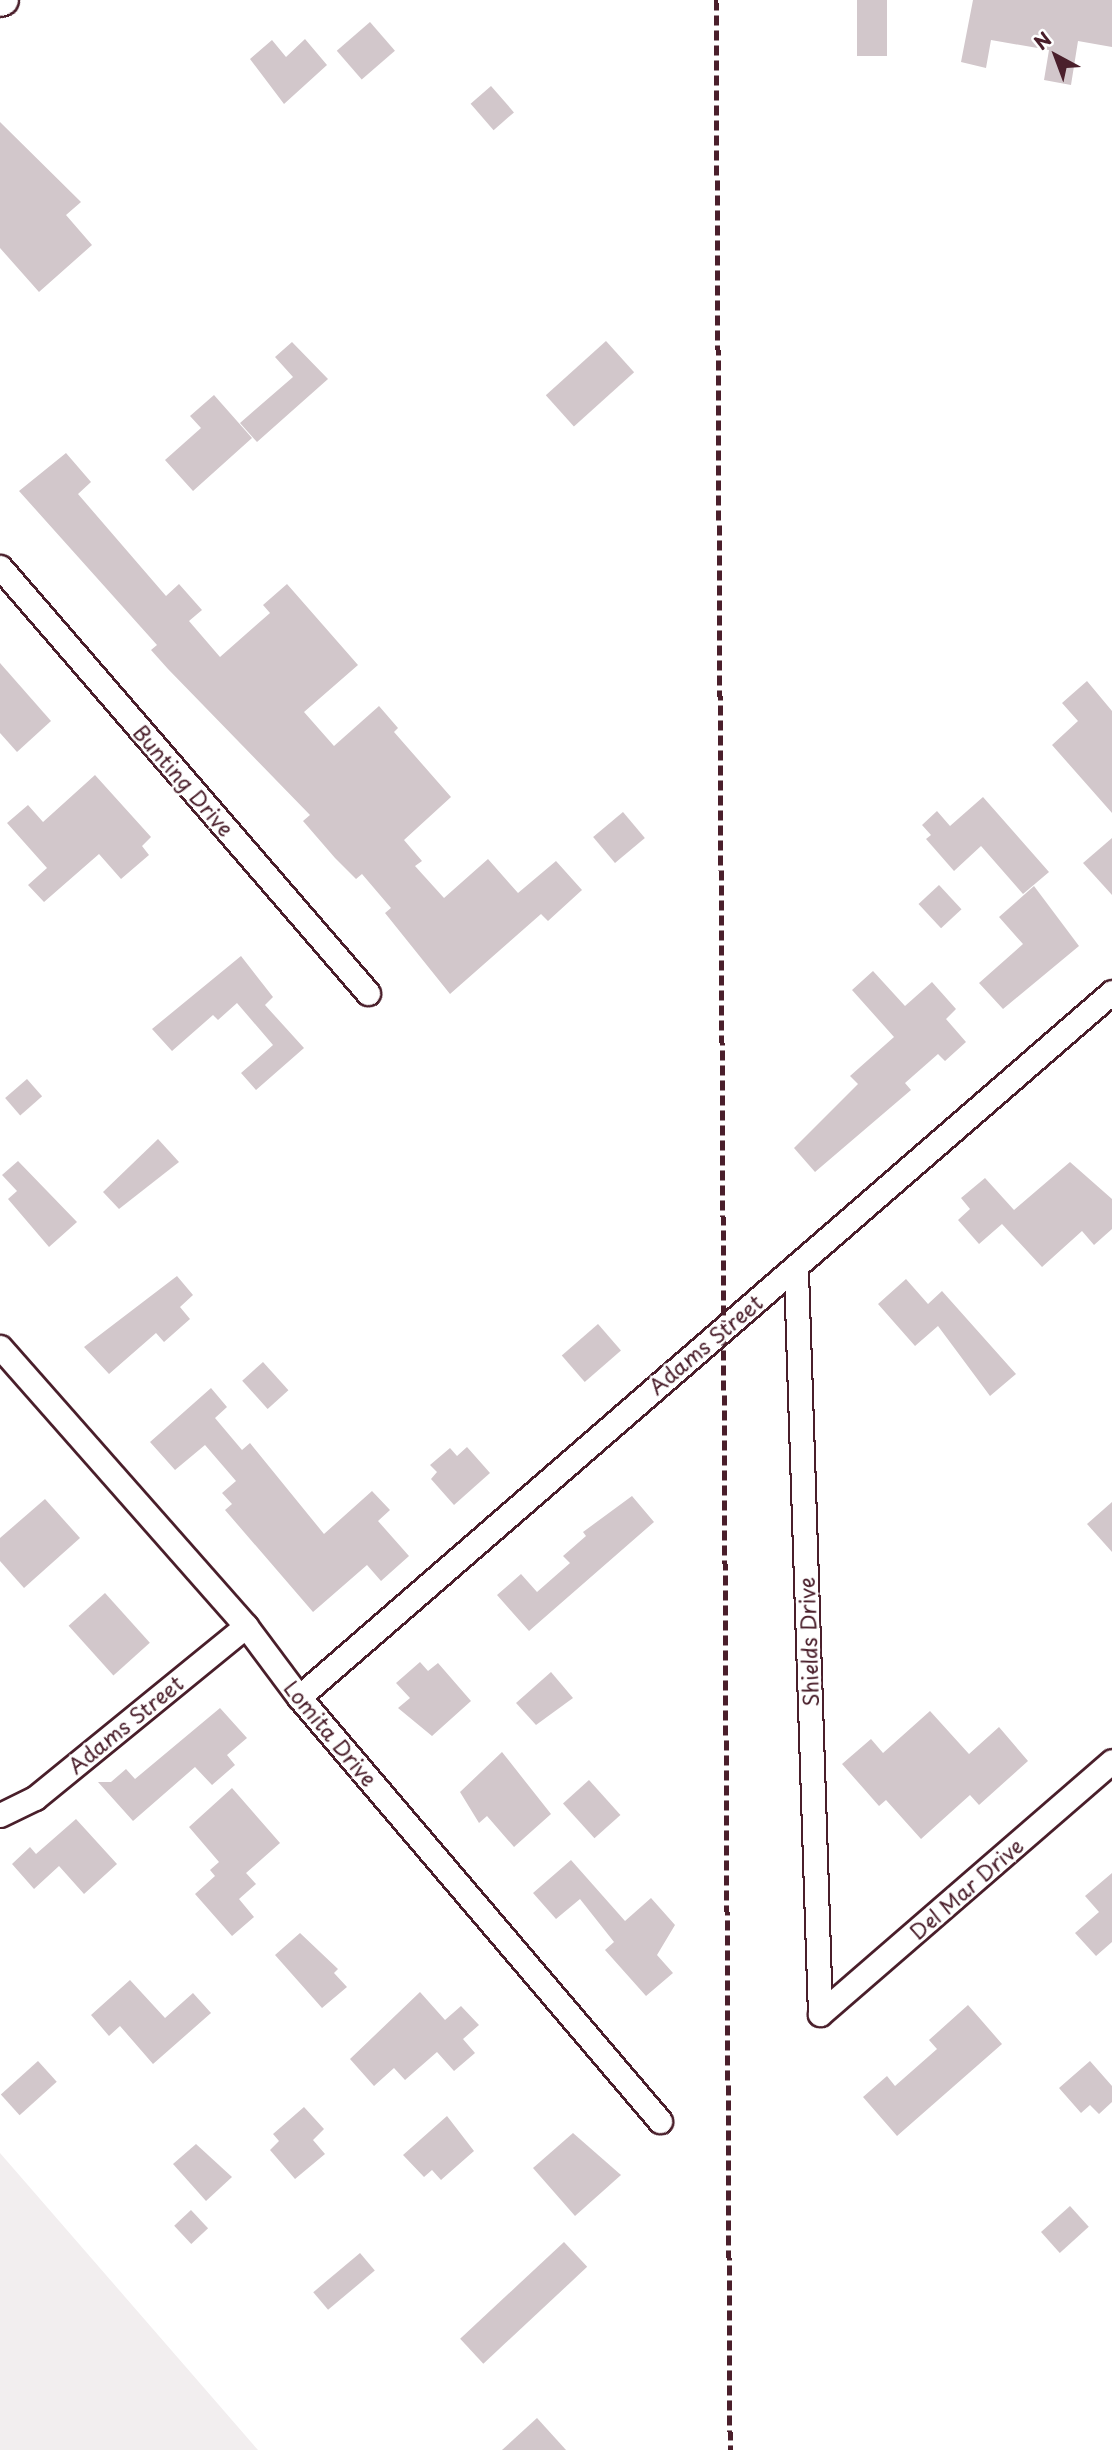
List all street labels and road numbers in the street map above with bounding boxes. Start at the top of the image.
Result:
street label: Bunting Drive [129,719,239,841]
street label: Adams Street [643,1289,767,1399]
street label: Shields Drive [793,1576,823,1708]
street label: Adams Street [62,1670,188,1778]
street label: Lomita Drive [279,1675,383,1791]
street label: Del Mar Drive [904,1832,1028,1944]

